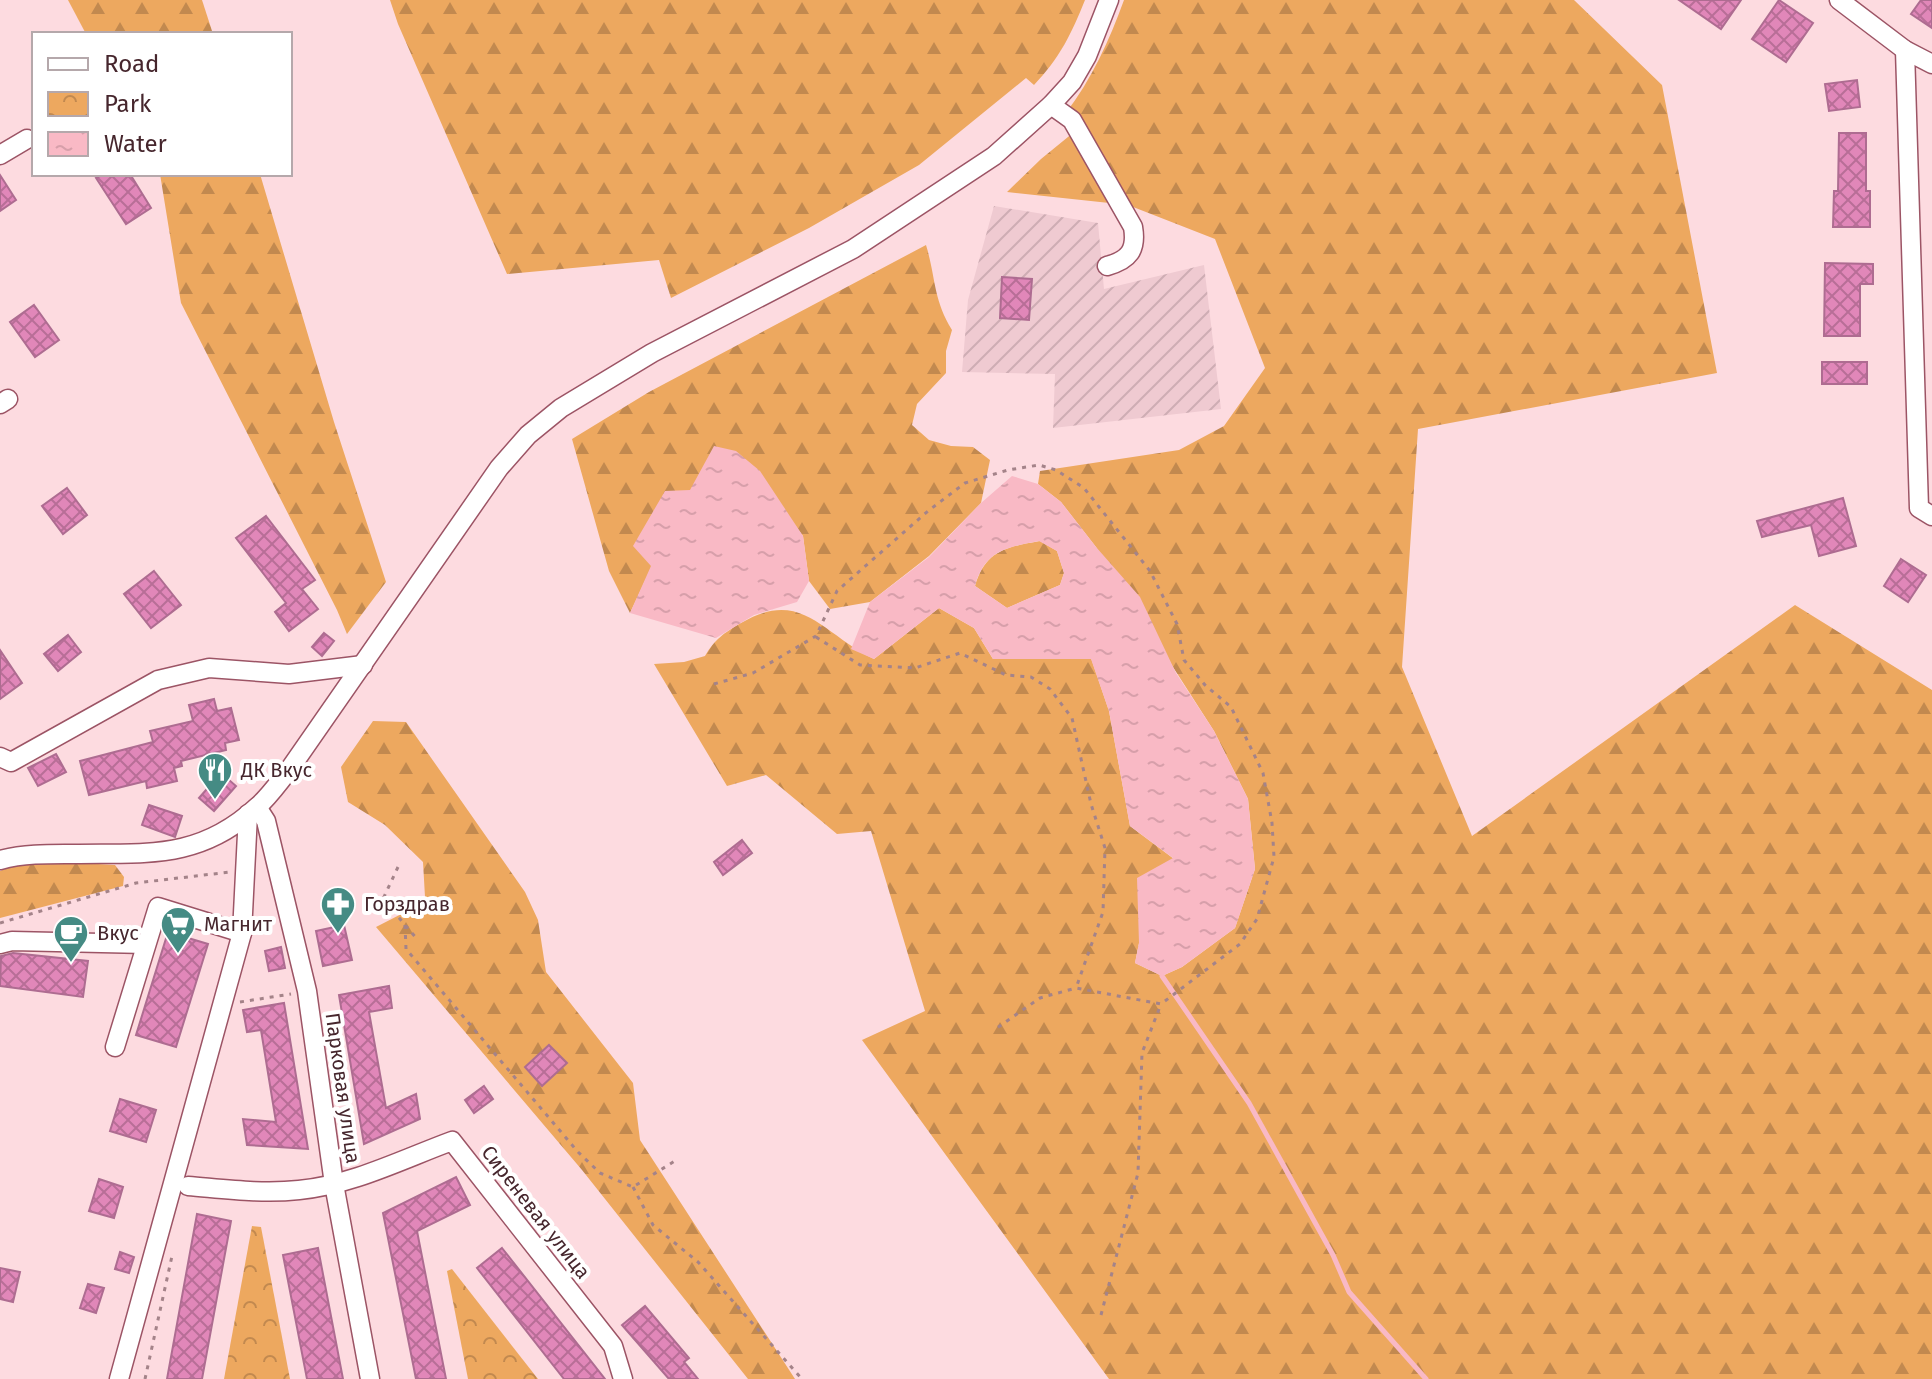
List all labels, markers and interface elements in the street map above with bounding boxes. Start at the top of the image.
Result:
legend [32,32,292,176]
text: Road [104,50,159,78]
text: Park [104,90,152,118]
text: Water [104,130,168,158]
restaurant icon: ДК Вкус [196,751,234,801]
place label: ДК Вкус [240,758,312,782]
pharmacy icon: Горздрав [319,885,357,935]
place label: Горздрав [364,892,450,916]
supermarket icon: Магнит [159,905,197,955]
place label: Магнит [204,912,273,936]
cafe icon: Вкус [52,914,90,964]
place label: Вкус [97,921,139,945]
street label: Парковая улица [321,1011,365,1165]
street label: Сиреневая улица [477,1141,595,1283]

